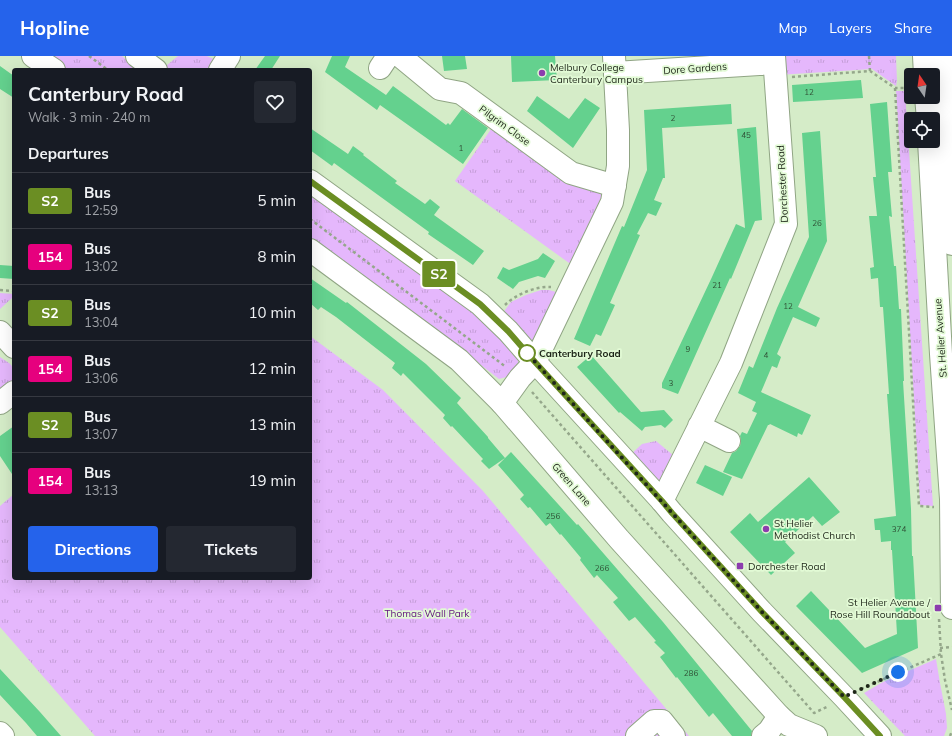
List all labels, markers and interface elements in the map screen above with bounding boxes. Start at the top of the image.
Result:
text: Hopline [20,16,90,40]
text: Map [778,19,807,37]
text: Layers [829,19,872,37]
text: Share [894,19,932,37]
street label: Dore Gardens [663,60,727,77]
place label: Melbury College Canterbury Campus [550,61,643,86]
marker: Melbury College Canterbury Campus [537,68,547,78]
north arrow [904,68,940,104]
map controls [904,68,940,148]
button: heart [254,81,296,123]
text: Canterbury Road [28,82,183,106]
house number: 12 [804,87,814,97]
street label: Pilgrim Close [477,103,533,148]
text: Walk · 3 min · 240 m [28,109,150,125]
button: locate [904,112,940,148]
house number: 2 [671,113,676,123]
house number: 45 [741,130,751,140]
house number: 1 [459,143,464,153]
text: Departures [28,144,109,163]
street label: Dorchester Road [774,145,791,223]
text: Bus [84,183,111,202]
text: 5 min [258,191,296,210]
text: S2 [41,192,59,210]
text: 12:59 [84,202,118,218]
house number: 26 [812,218,822,228]
text: Bus [84,239,111,258]
text: 8 min [258,247,296,266]
text: 154 [37,248,63,266]
text: 13:02 [84,258,118,274]
line badge: S2 [421,261,457,287]
text: S2 [430,265,448,283]
house number: 21 [712,280,722,290]
text: Bus [84,295,111,314]
street label: St. Helier Avenue [931,298,950,378]
house number: 12 [783,301,793,311]
text: 10 min [249,303,296,322]
text: S2 [41,304,59,322]
text: 13:04 [84,314,118,330]
marker: Canterbury Road [518,344,536,362]
house number: 9 [686,344,691,354]
place label: Canterbury Road [539,347,621,360]
house number: 4 [764,350,769,360]
text: Bus [84,351,111,370]
text: 12 min [249,359,296,378]
text: 154 [37,360,63,378]
text: 13:06 [84,370,118,386]
house number: 3 [669,378,674,388]
text: Bus [84,407,111,426]
text: 13 min [249,415,296,434]
text: S2 [41,416,59,434]
text: 13:07 [84,426,118,442]
street label: Green Lane [549,460,594,509]
text: Bus [84,463,111,482]
text: 19 min [249,471,296,490]
text: 154 [37,472,63,490]
text: 13:13 [84,482,118,498]
house number: 256 [546,511,560,521]
place label: St Helier Methodist Church [774,517,855,542]
marker: St Helier Methodist Church [761,524,771,534]
house number: 374 [892,524,906,534]
button: Directions [28,526,158,572]
button: Tickets [166,526,296,572]
place label: Dorchester Road [748,560,826,573]
marker: Dorchester Road [735,561,745,571]
house number: 266 [595,563,609,573]
place label: St Helier Avenue / Rose Hill Roundabout [830,596,931,621]
marker: St Helier Avenue / Rose Hill Roundabout [933,603,943,613]
park label: Thomas Wall Park [385,607,470,620]
your location [888,662,908,682]
house number: 286 [684,668,698,678]

